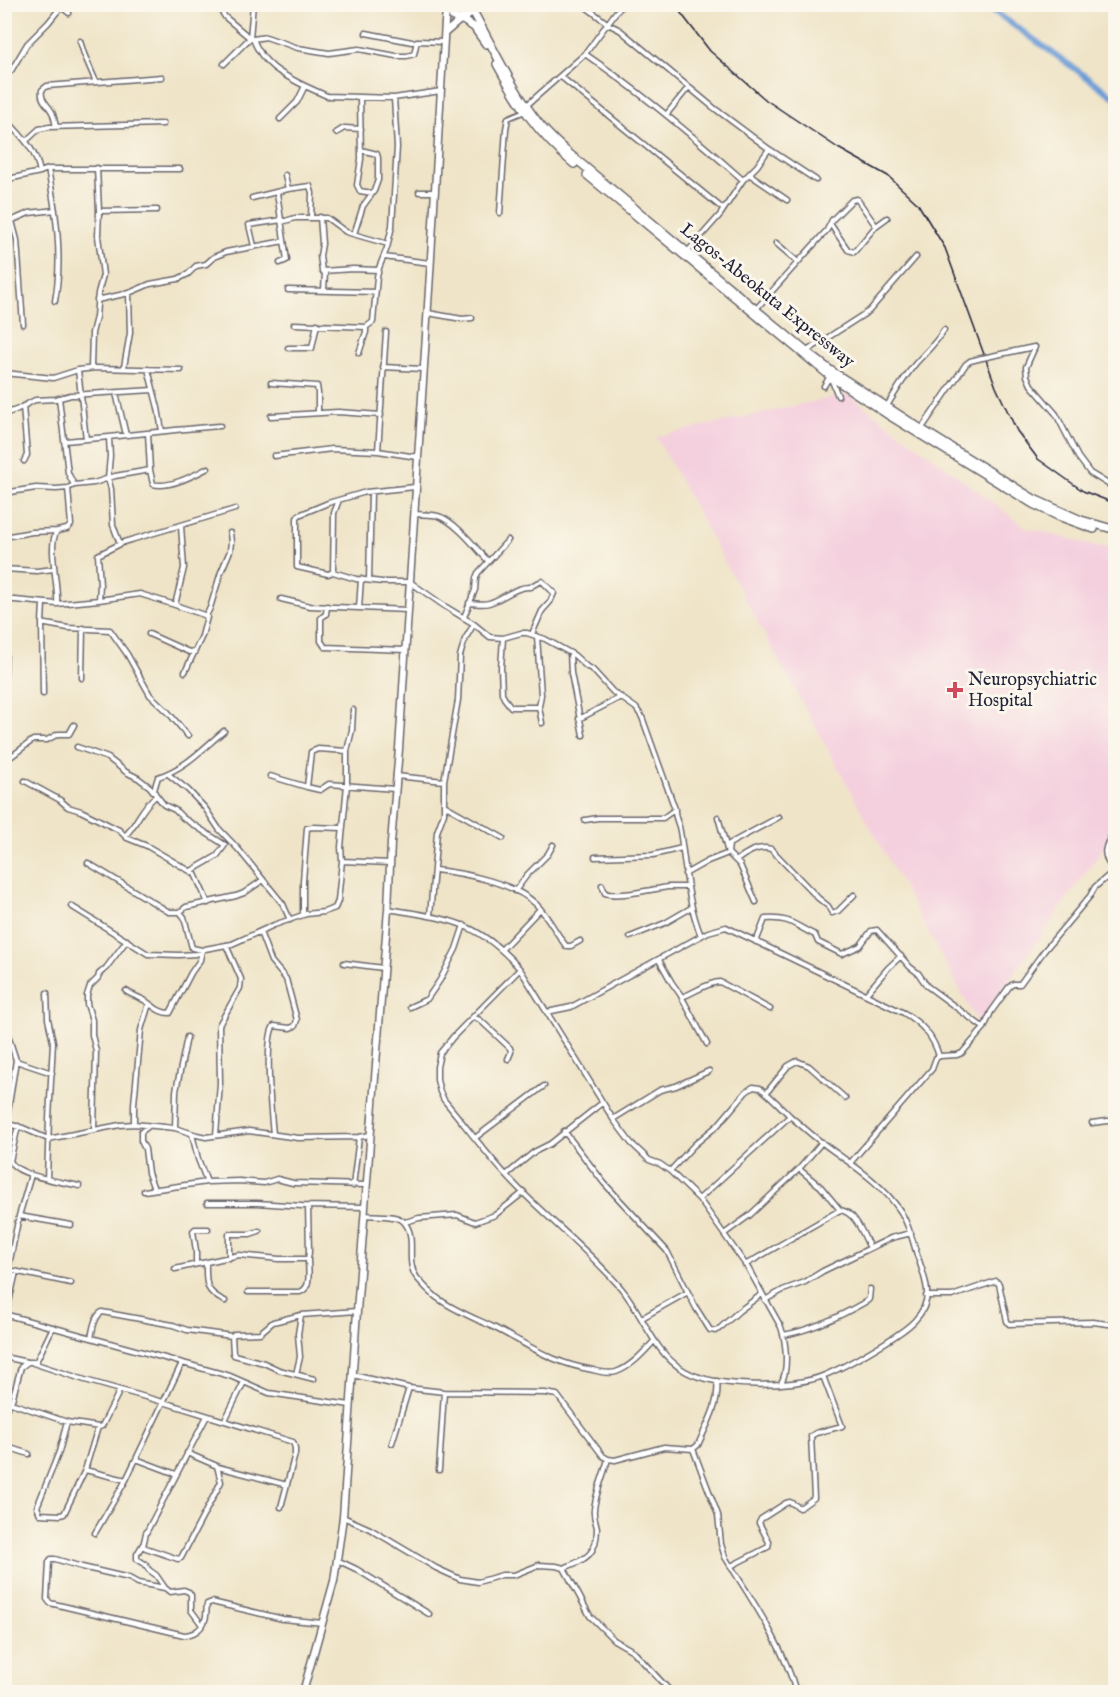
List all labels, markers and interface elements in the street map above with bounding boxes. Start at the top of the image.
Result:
street label: Lagos-Abeokuta Expressway [675,218,859,374]
place label: Neuropsychiatric Hospital [968,669,1097,713]
marker: Neuropsychiatric Hospital [946,681,964,699]

